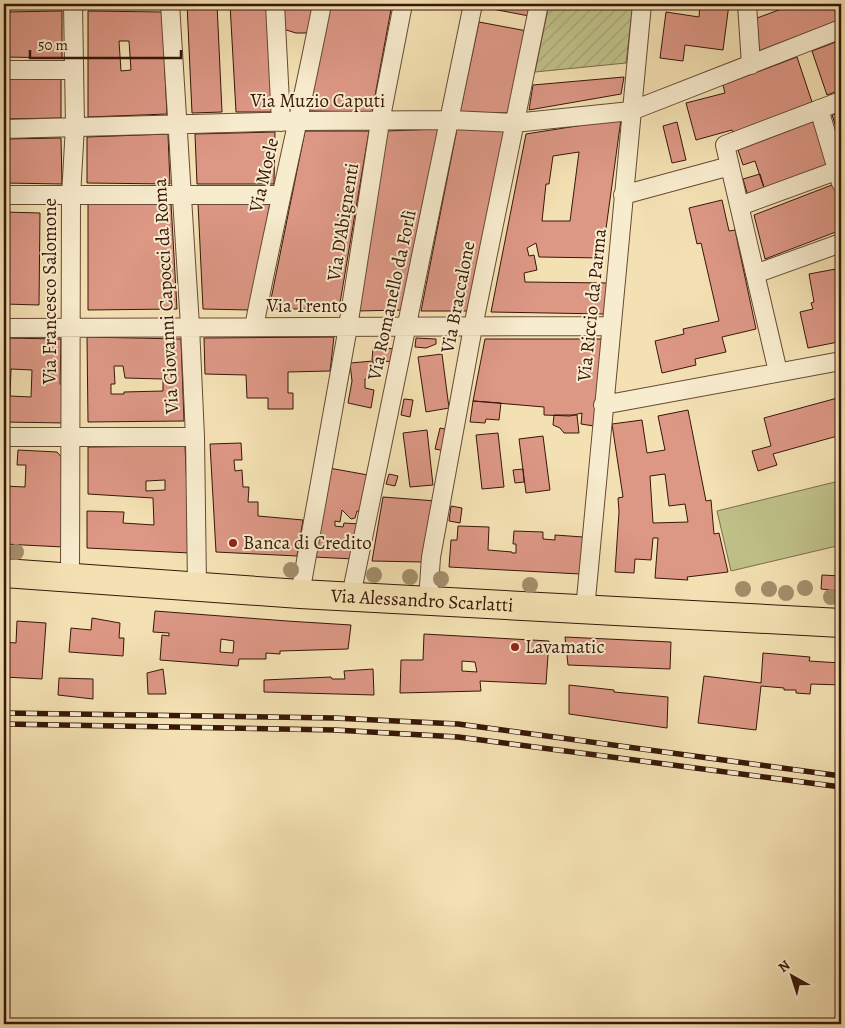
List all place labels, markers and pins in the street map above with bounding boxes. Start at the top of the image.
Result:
place label: Banca di Credito [243,530,372,556]
marker: Banca di Credito [227,537,239,549]
place label: Lavamatic [525,634,604,660]
marker: Lavamatic [509,641,521,653]

